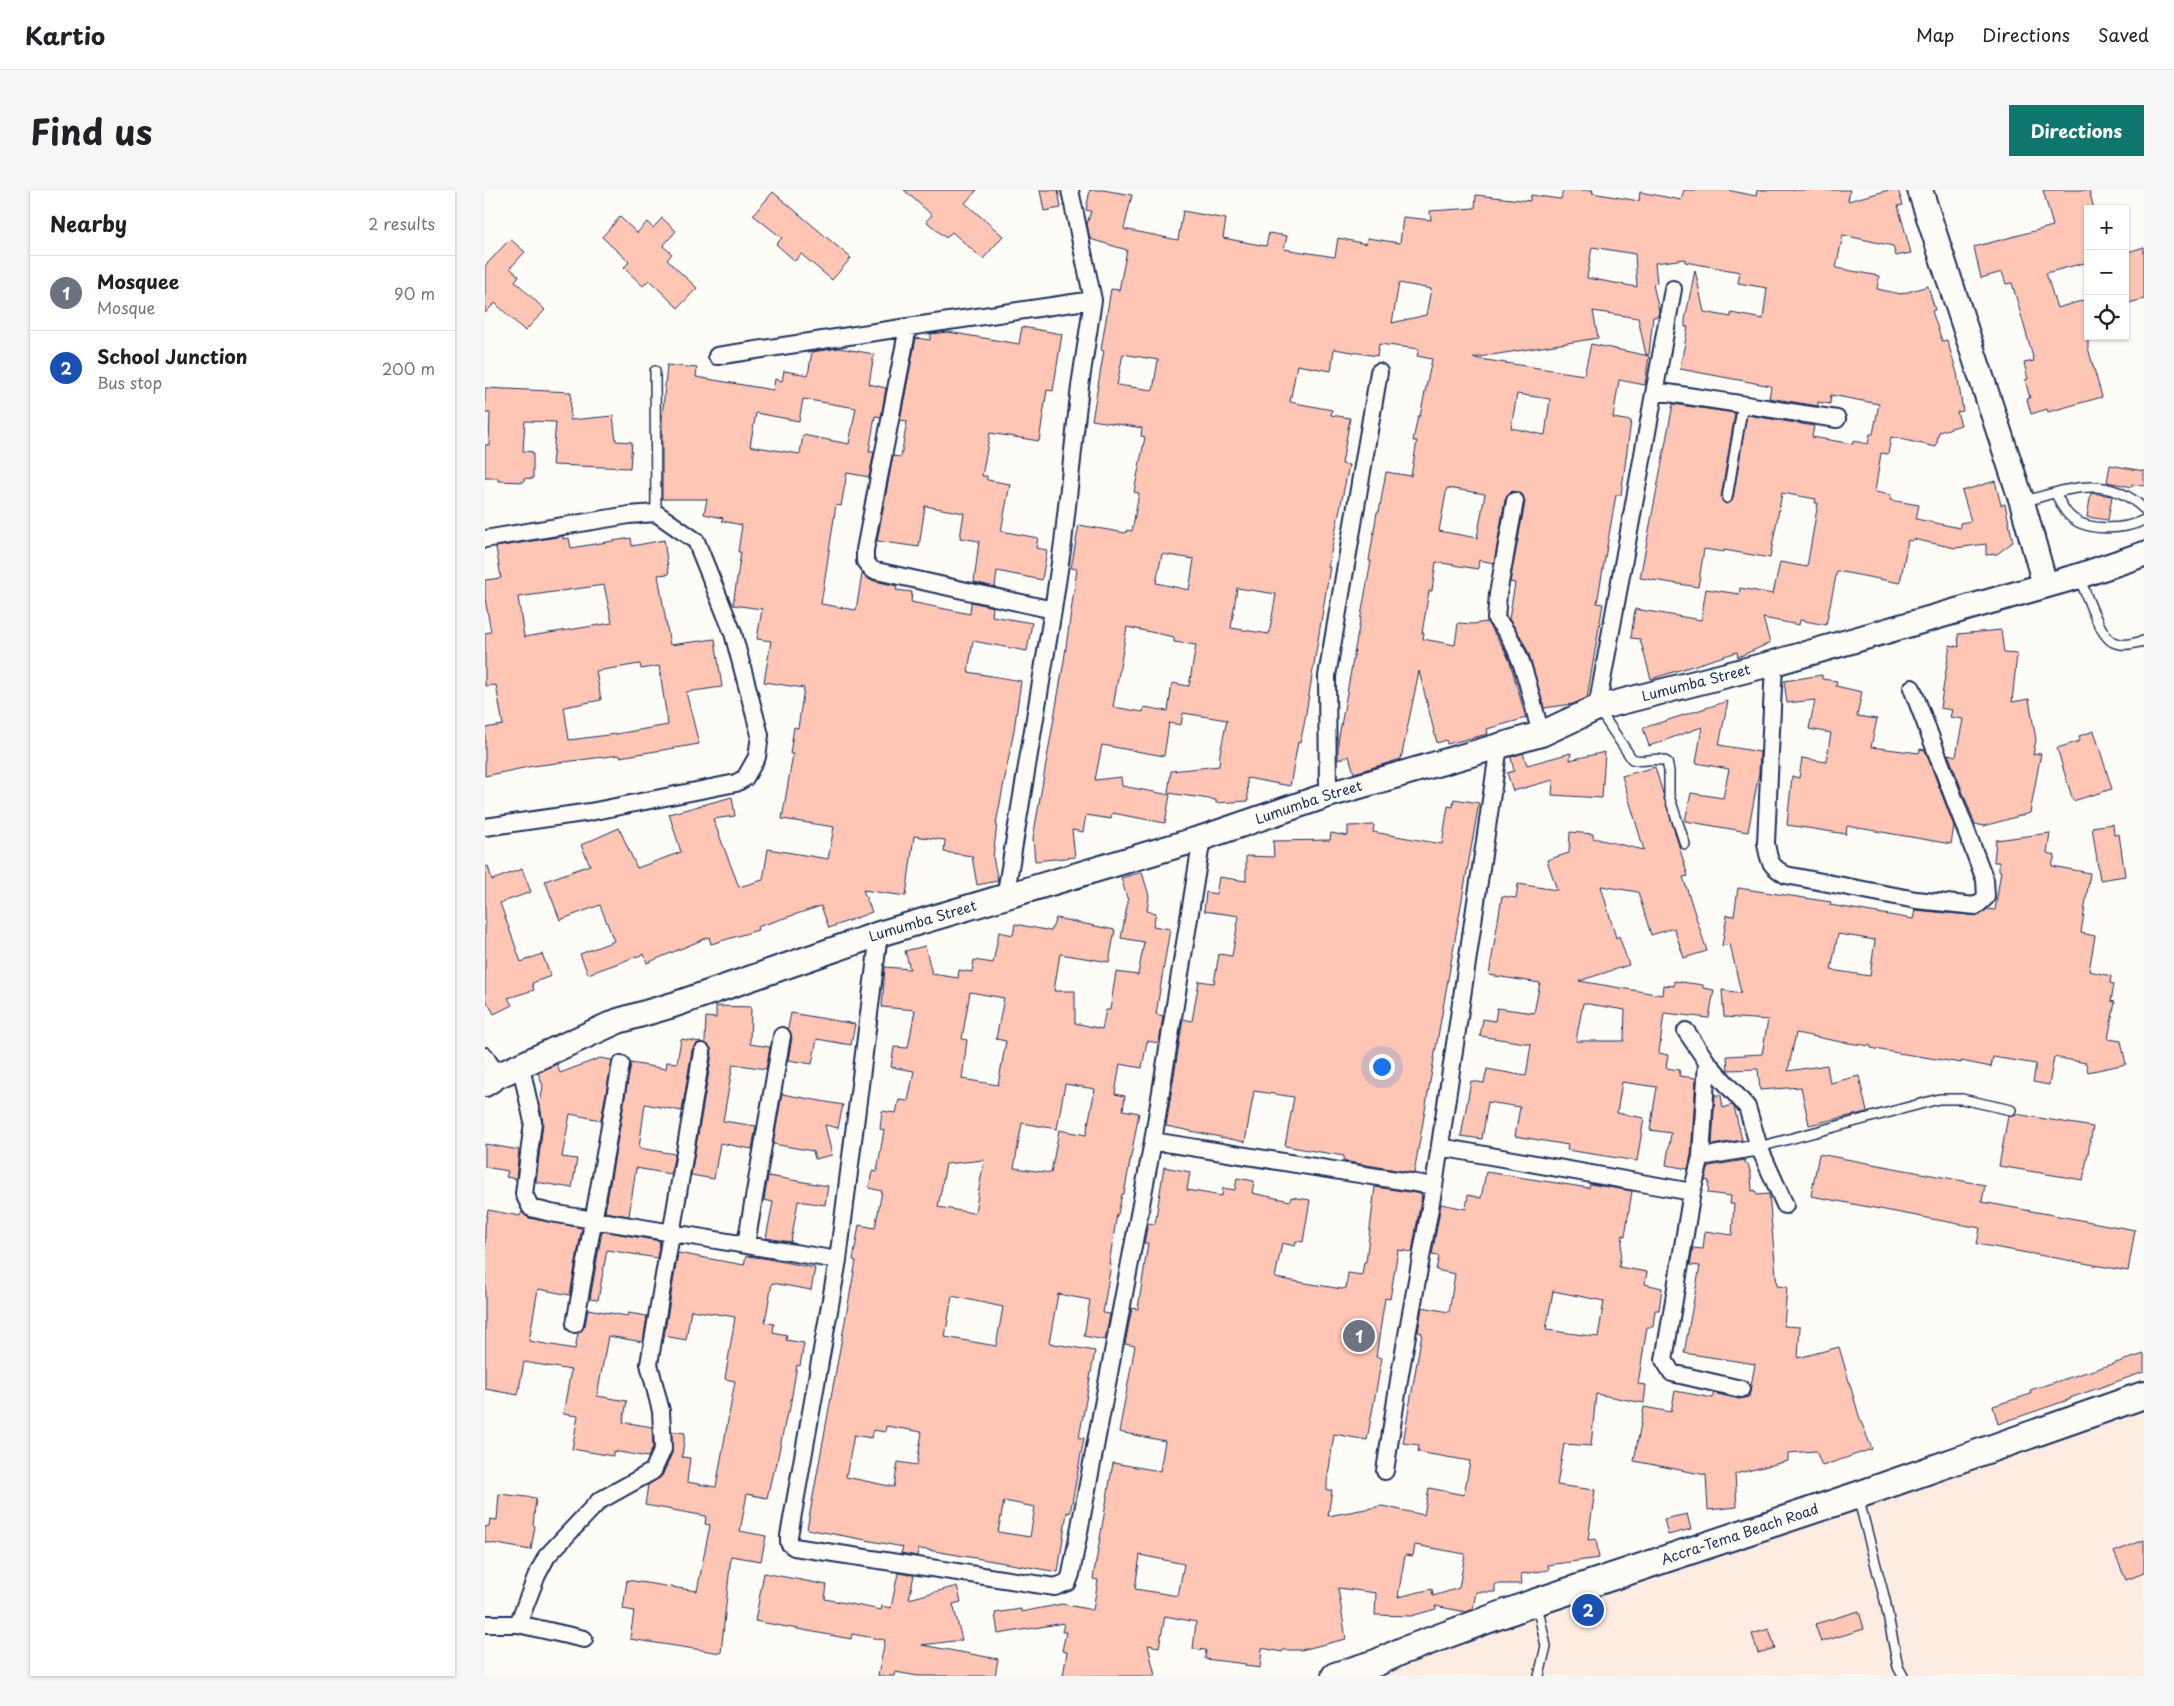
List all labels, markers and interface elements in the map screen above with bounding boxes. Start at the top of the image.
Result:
text: Kartio [25,17,105,53]
text: Map [1916,21,1954,48]
text: Directions [1982,21,2070,48]
text: Saved [2098,21,2149,48]
text: Find us [30,104,152,157]
button: Directions [2009,105,2144,156]
map controls [2084,205,2129,340]
button: + [2084,205,2129,250]
text: Nearby [50,207,127,239]
text: 2 results [368,211,435,235]
button: − [2084,250,2129,295]
text: Mosquee [97,267,179,295]
text: 1 [62,281,70,305]
text: 90 m [394,281,435,305]
text: Mosque [97,295,155,319]
button: locate [2084,295,2129,340]
text: School Junction [97,342,247,370]
text: 2 [60,356,72,380]
text: 200 m [382,356,435,380]
text: Bus stop [97,370,162,394]
street label: Lumumba Street [1639,658,1753,706]
street label: Lumumba Street [1252,775,1365,829]
street label: Lumumba Street [866,895,979,947]
your location [1369,1054,1395,1080]
pin: 1 [1343,1317,1375,1355]
street label: Accra-Tema Beach Road [1658,1498,1821,1570]
pin: 2 [1572,1591,1604,1629]

